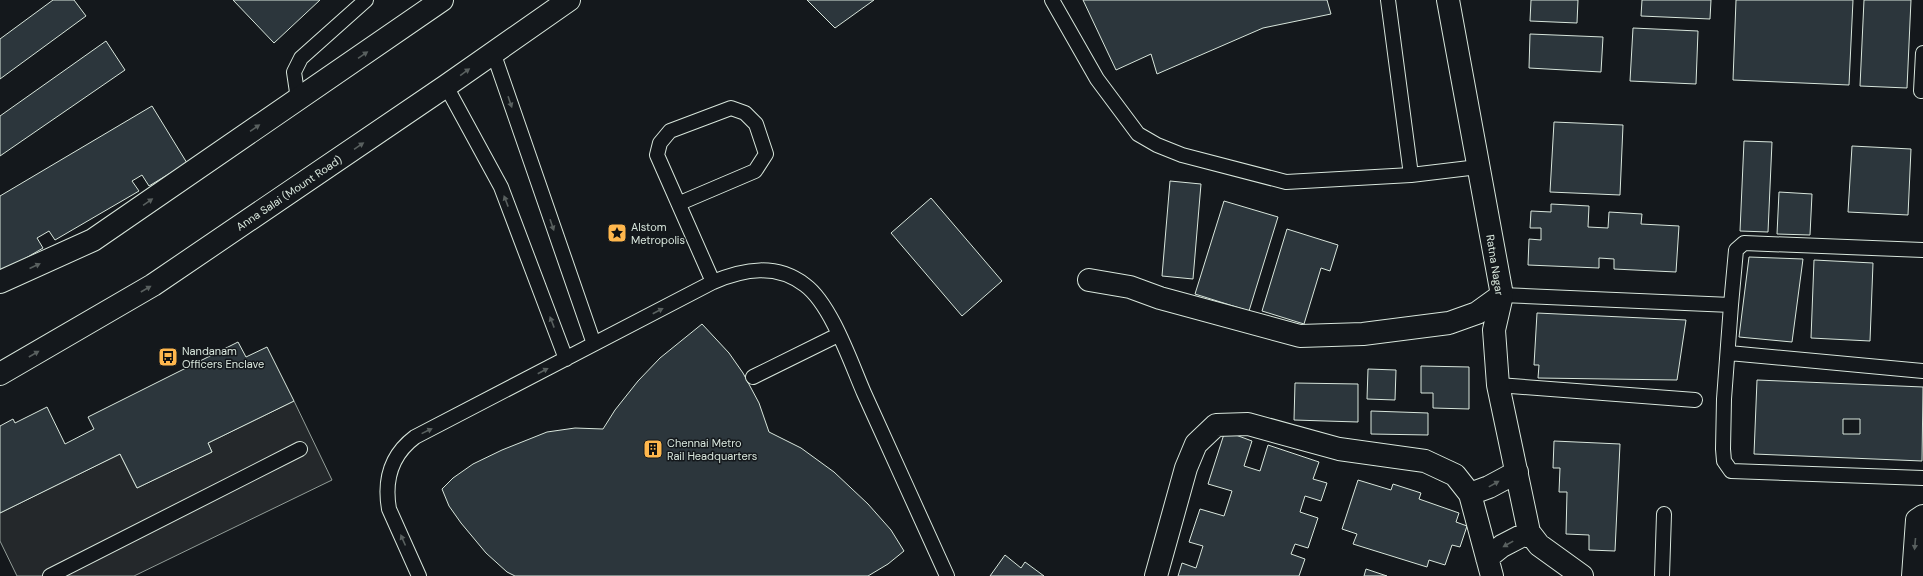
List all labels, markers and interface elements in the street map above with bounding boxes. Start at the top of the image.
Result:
one-way arrow [357,51,368,59]
one-way arrow [460,68,471,76]
one-way arrow [507,96,513,108]
one-way arrow [250,124,260,132]
one-way arrow [353,142,364,150]
street label: Anna Salai (Mount Road) [233,152,345,234]
one-way arrow [502,194,508,206]
one-way arrow [143,198,153,206]
one-way arrow [549,219,555,231]
place label: Alstom Metropolis [631,220,685,247]
place icon: Alstom Metropolis [606,222,628,244]
street label: Ratna Nagar [1483,234,1507,296]
one-way arrow [30,263,41,269]
one-way arrow [140,285,152,292]
one-way arrow [652,308,664,314]
one-way arrow [548,316,554,328]
place label: Nandanam Officers Enclave [182,344,264,371]
bus stop icon: Nandanam Officers Enclave [157,346,179,368]
one-way arrow [28,351,40,358]
one-way arrow [537,368,548,374]
one-way arrow [422,428,433,434]
place label: Chennai Metro Rail Headquarters [667,436,757,463]
building icon: Chennai Metro Rail Headquarters [642,438,664,460]
one-way arrow [1488,481,1500,488]
one-way arrow [400,535,406,546]
one-way arrow [1912,538,1919,550]
one-way arrow [1502,540,1513,547]

